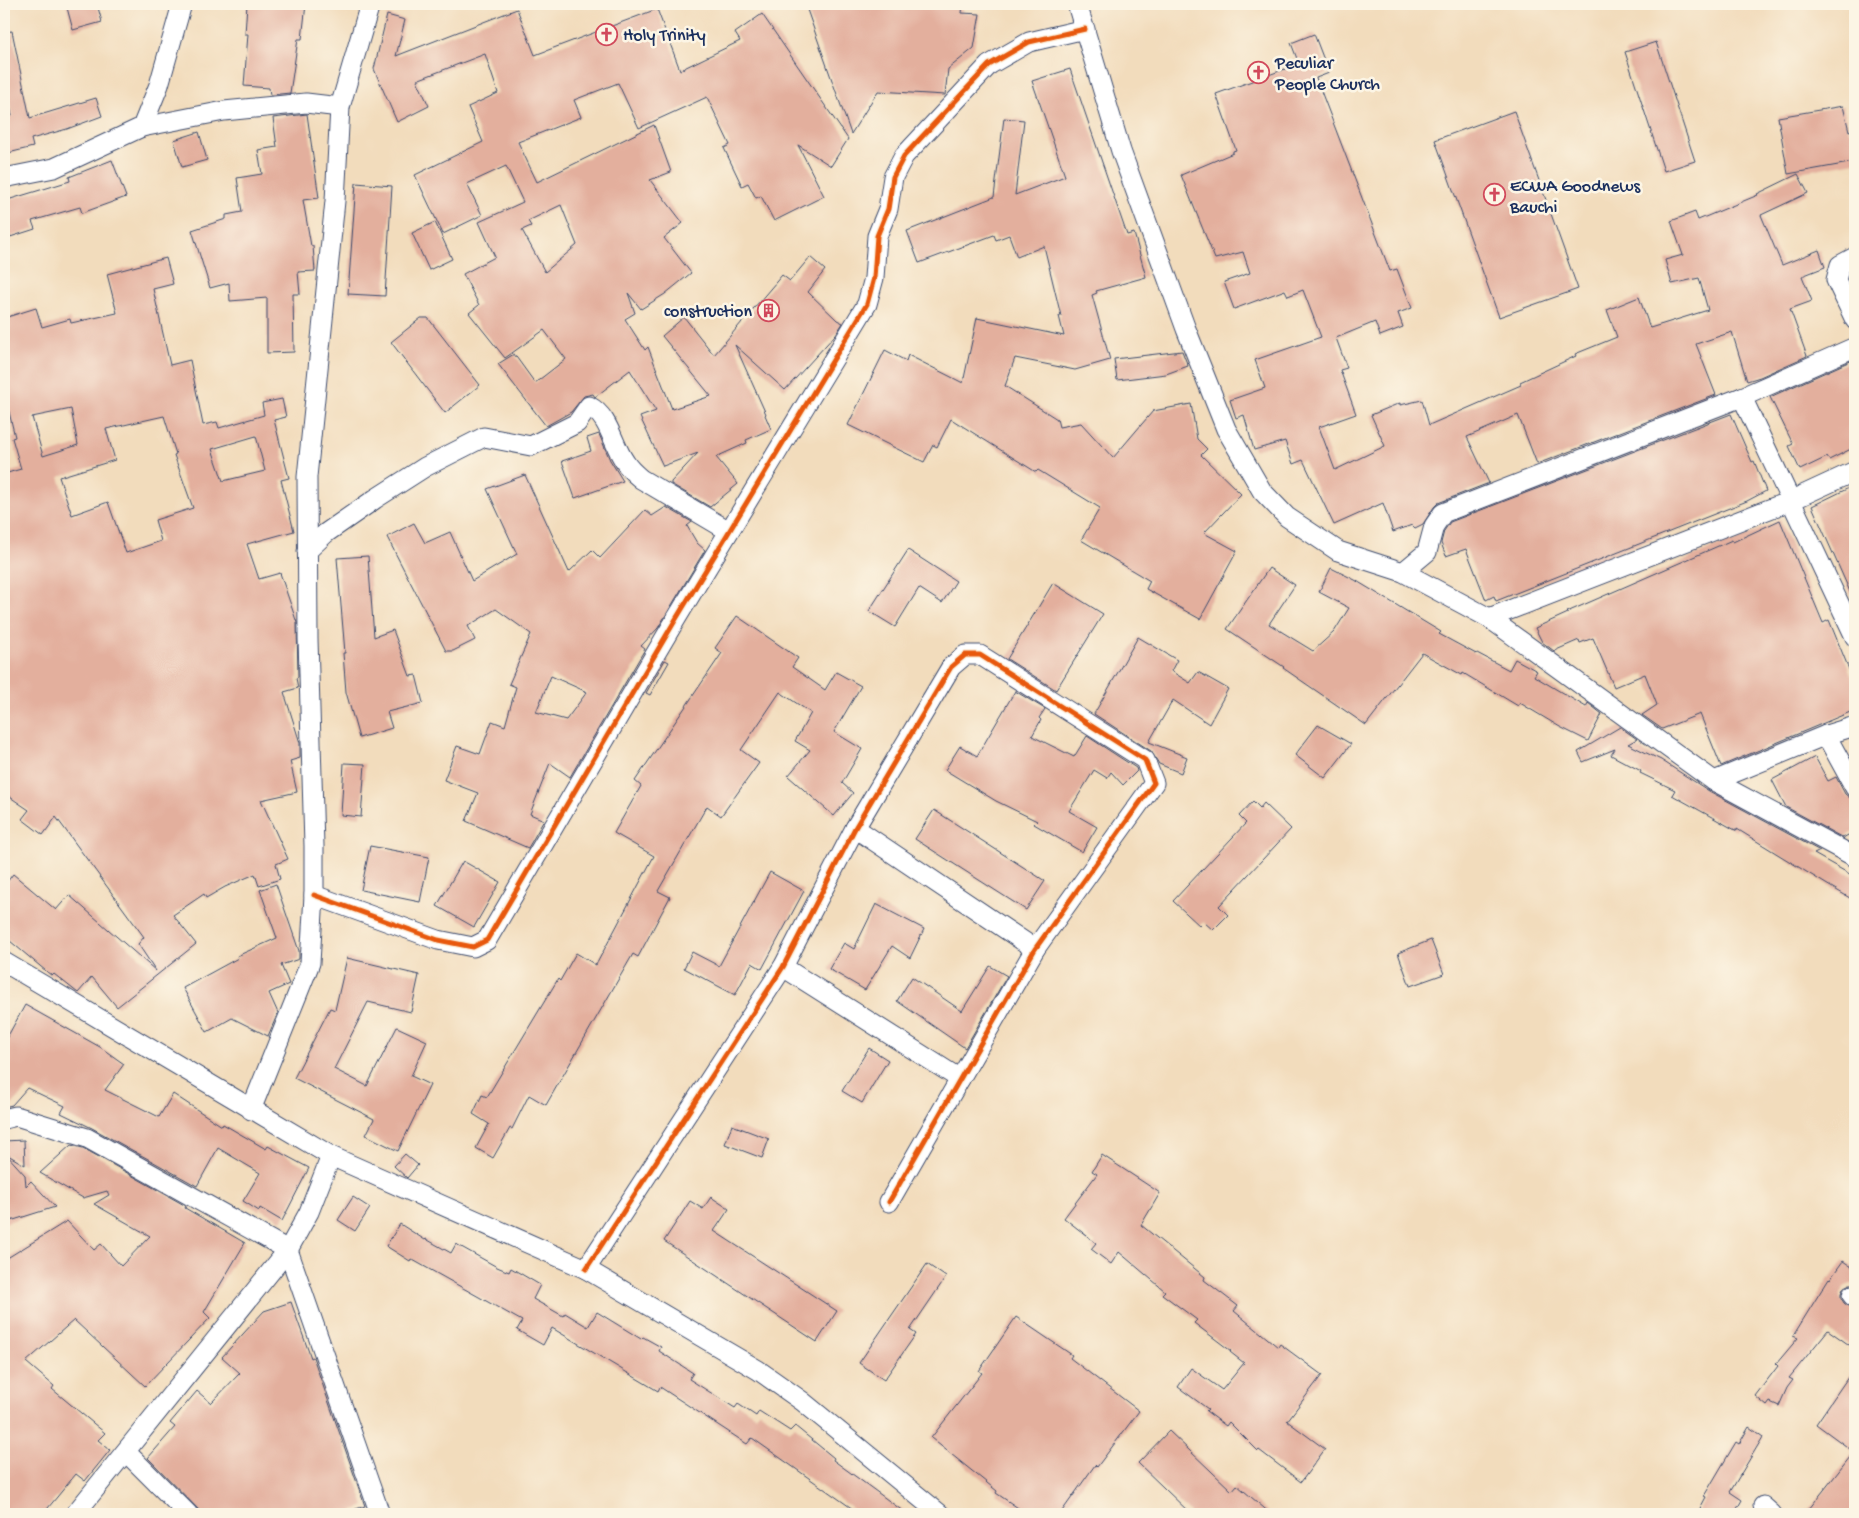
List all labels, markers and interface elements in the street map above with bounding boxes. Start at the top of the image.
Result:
church icon: Holy Trinity [595,22,619,46]
place label: Holy Trinity [623,26,706,47]
place label: Peculiar People Church [1274,54,1380,96]
church icon: Peculiar People Church [1247,60,1271,84]
place label: ECWA Goodnews Bauchi [1509,177,1642,219]
church icon: ECWA Goodnews Bauchi [1482,183,1506,207]
building icon: construction [756,298,780,322]
place label: construction [664,302,752,323]

